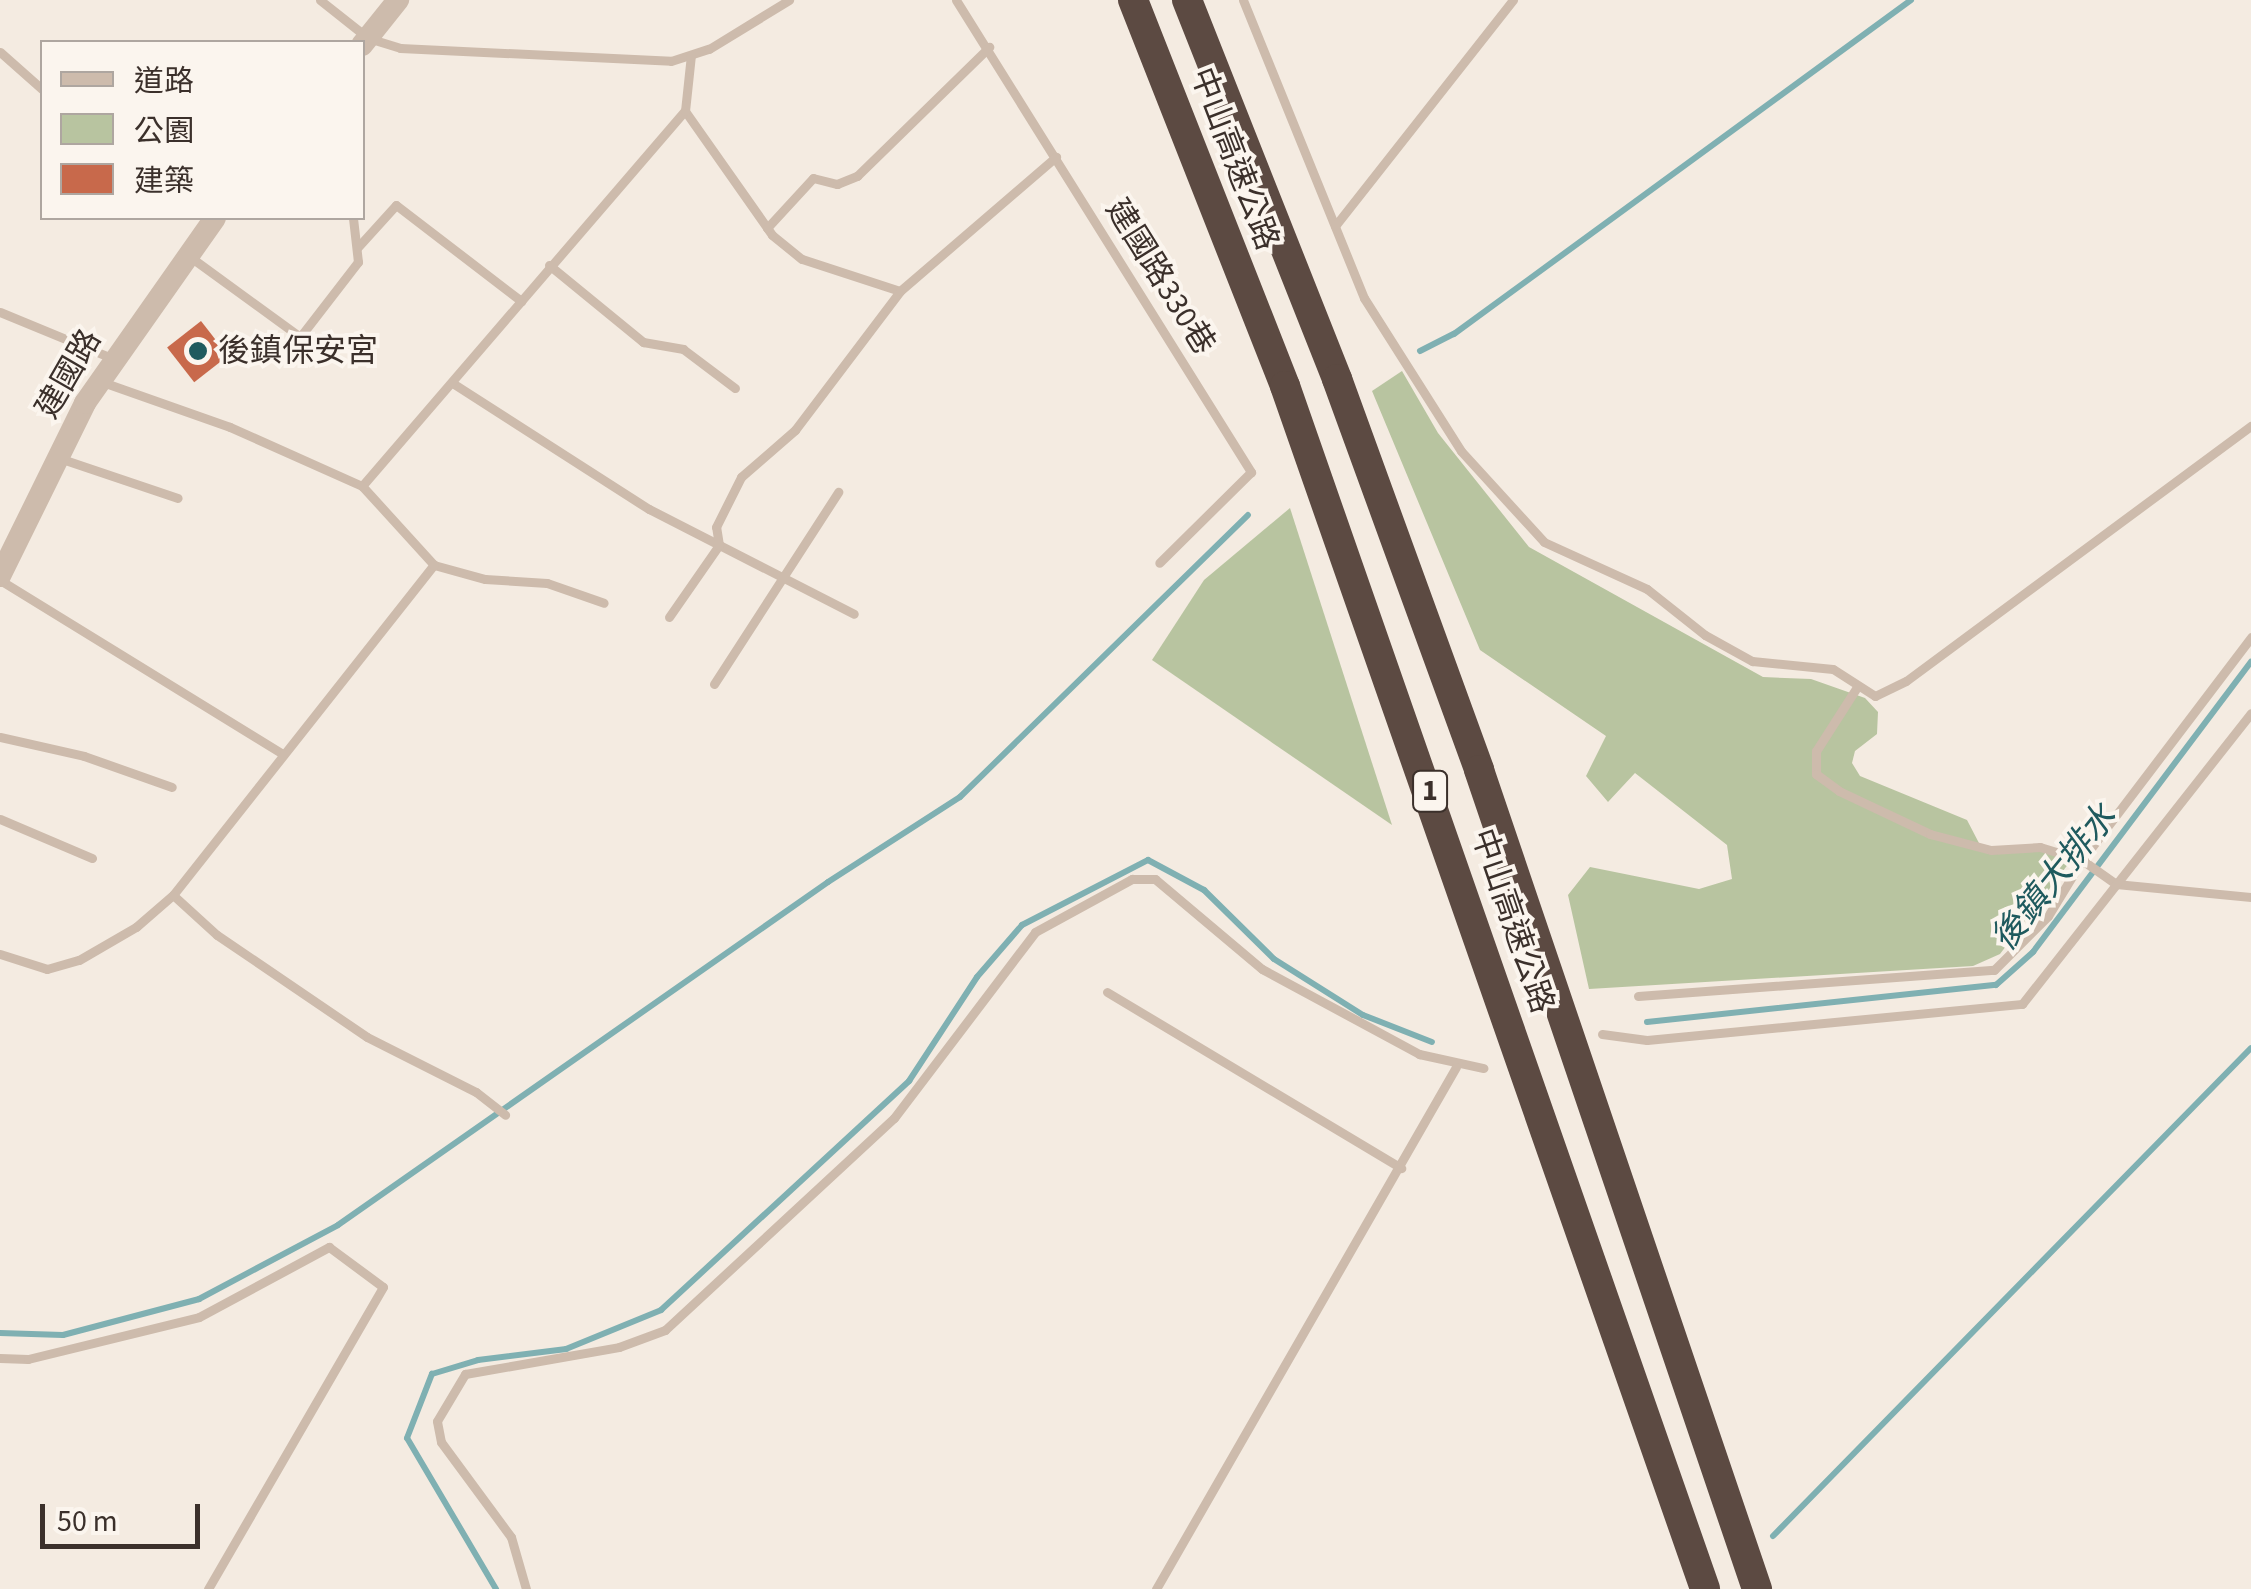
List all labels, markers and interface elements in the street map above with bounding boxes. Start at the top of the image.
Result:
legend [40,40,365,220]
text: 道路 [134,60,194,103]
street label: 中山高速公路 [1182,62,1286,256]
text: 公園 [134,110,194,153]
text: 建築 [134,160,194,203]
street label: 建國路330巷 [1097,192,1223,362]
street label: 建國路 [28,323,110,425]
place label: 後鎮保安宮 [218,332,378,370]
marker: 後鎮保安宮 [187,340,209,362]
road number: 1 [1410,766,1450,816]
water label: 後鎮大排水 [1983,797,2125,959]
street label: 中山高速公路 [1463,824,1561,1018]
scale bar [45,1484,205,1546]
text: 50 m [57,1500,118,1543]

